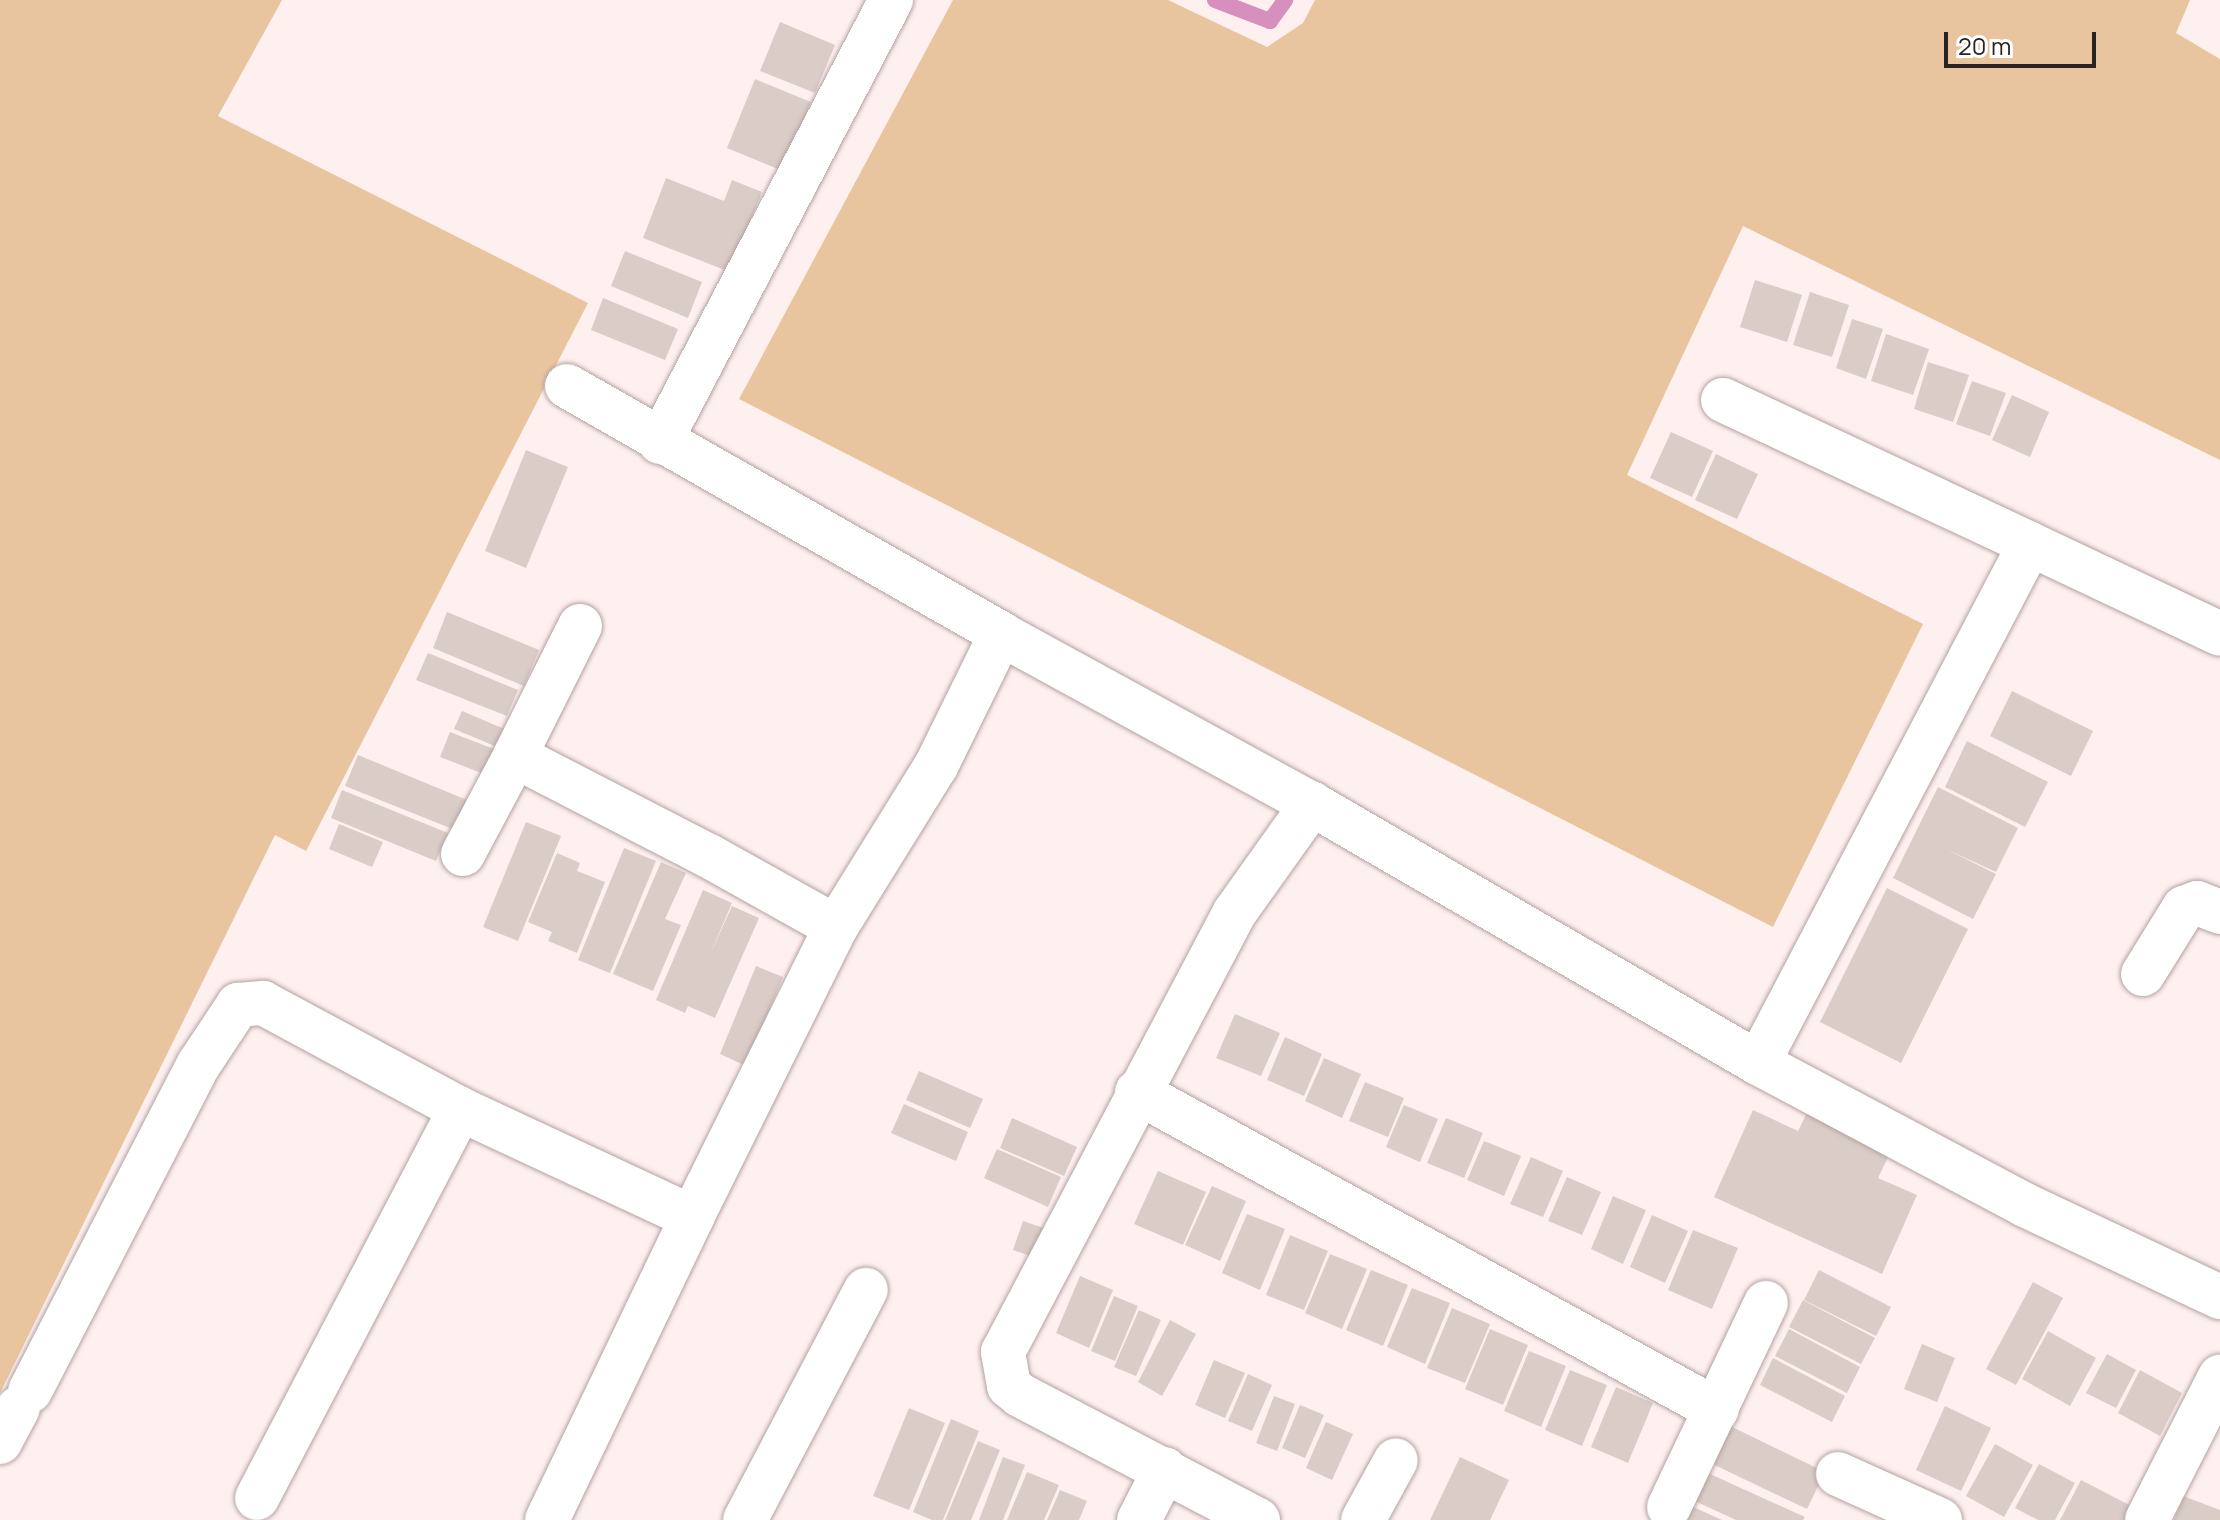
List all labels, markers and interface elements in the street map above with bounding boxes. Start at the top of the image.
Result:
scale bar [1948,16,2100,66]
text: 20 m [1958,29,2011,62]

